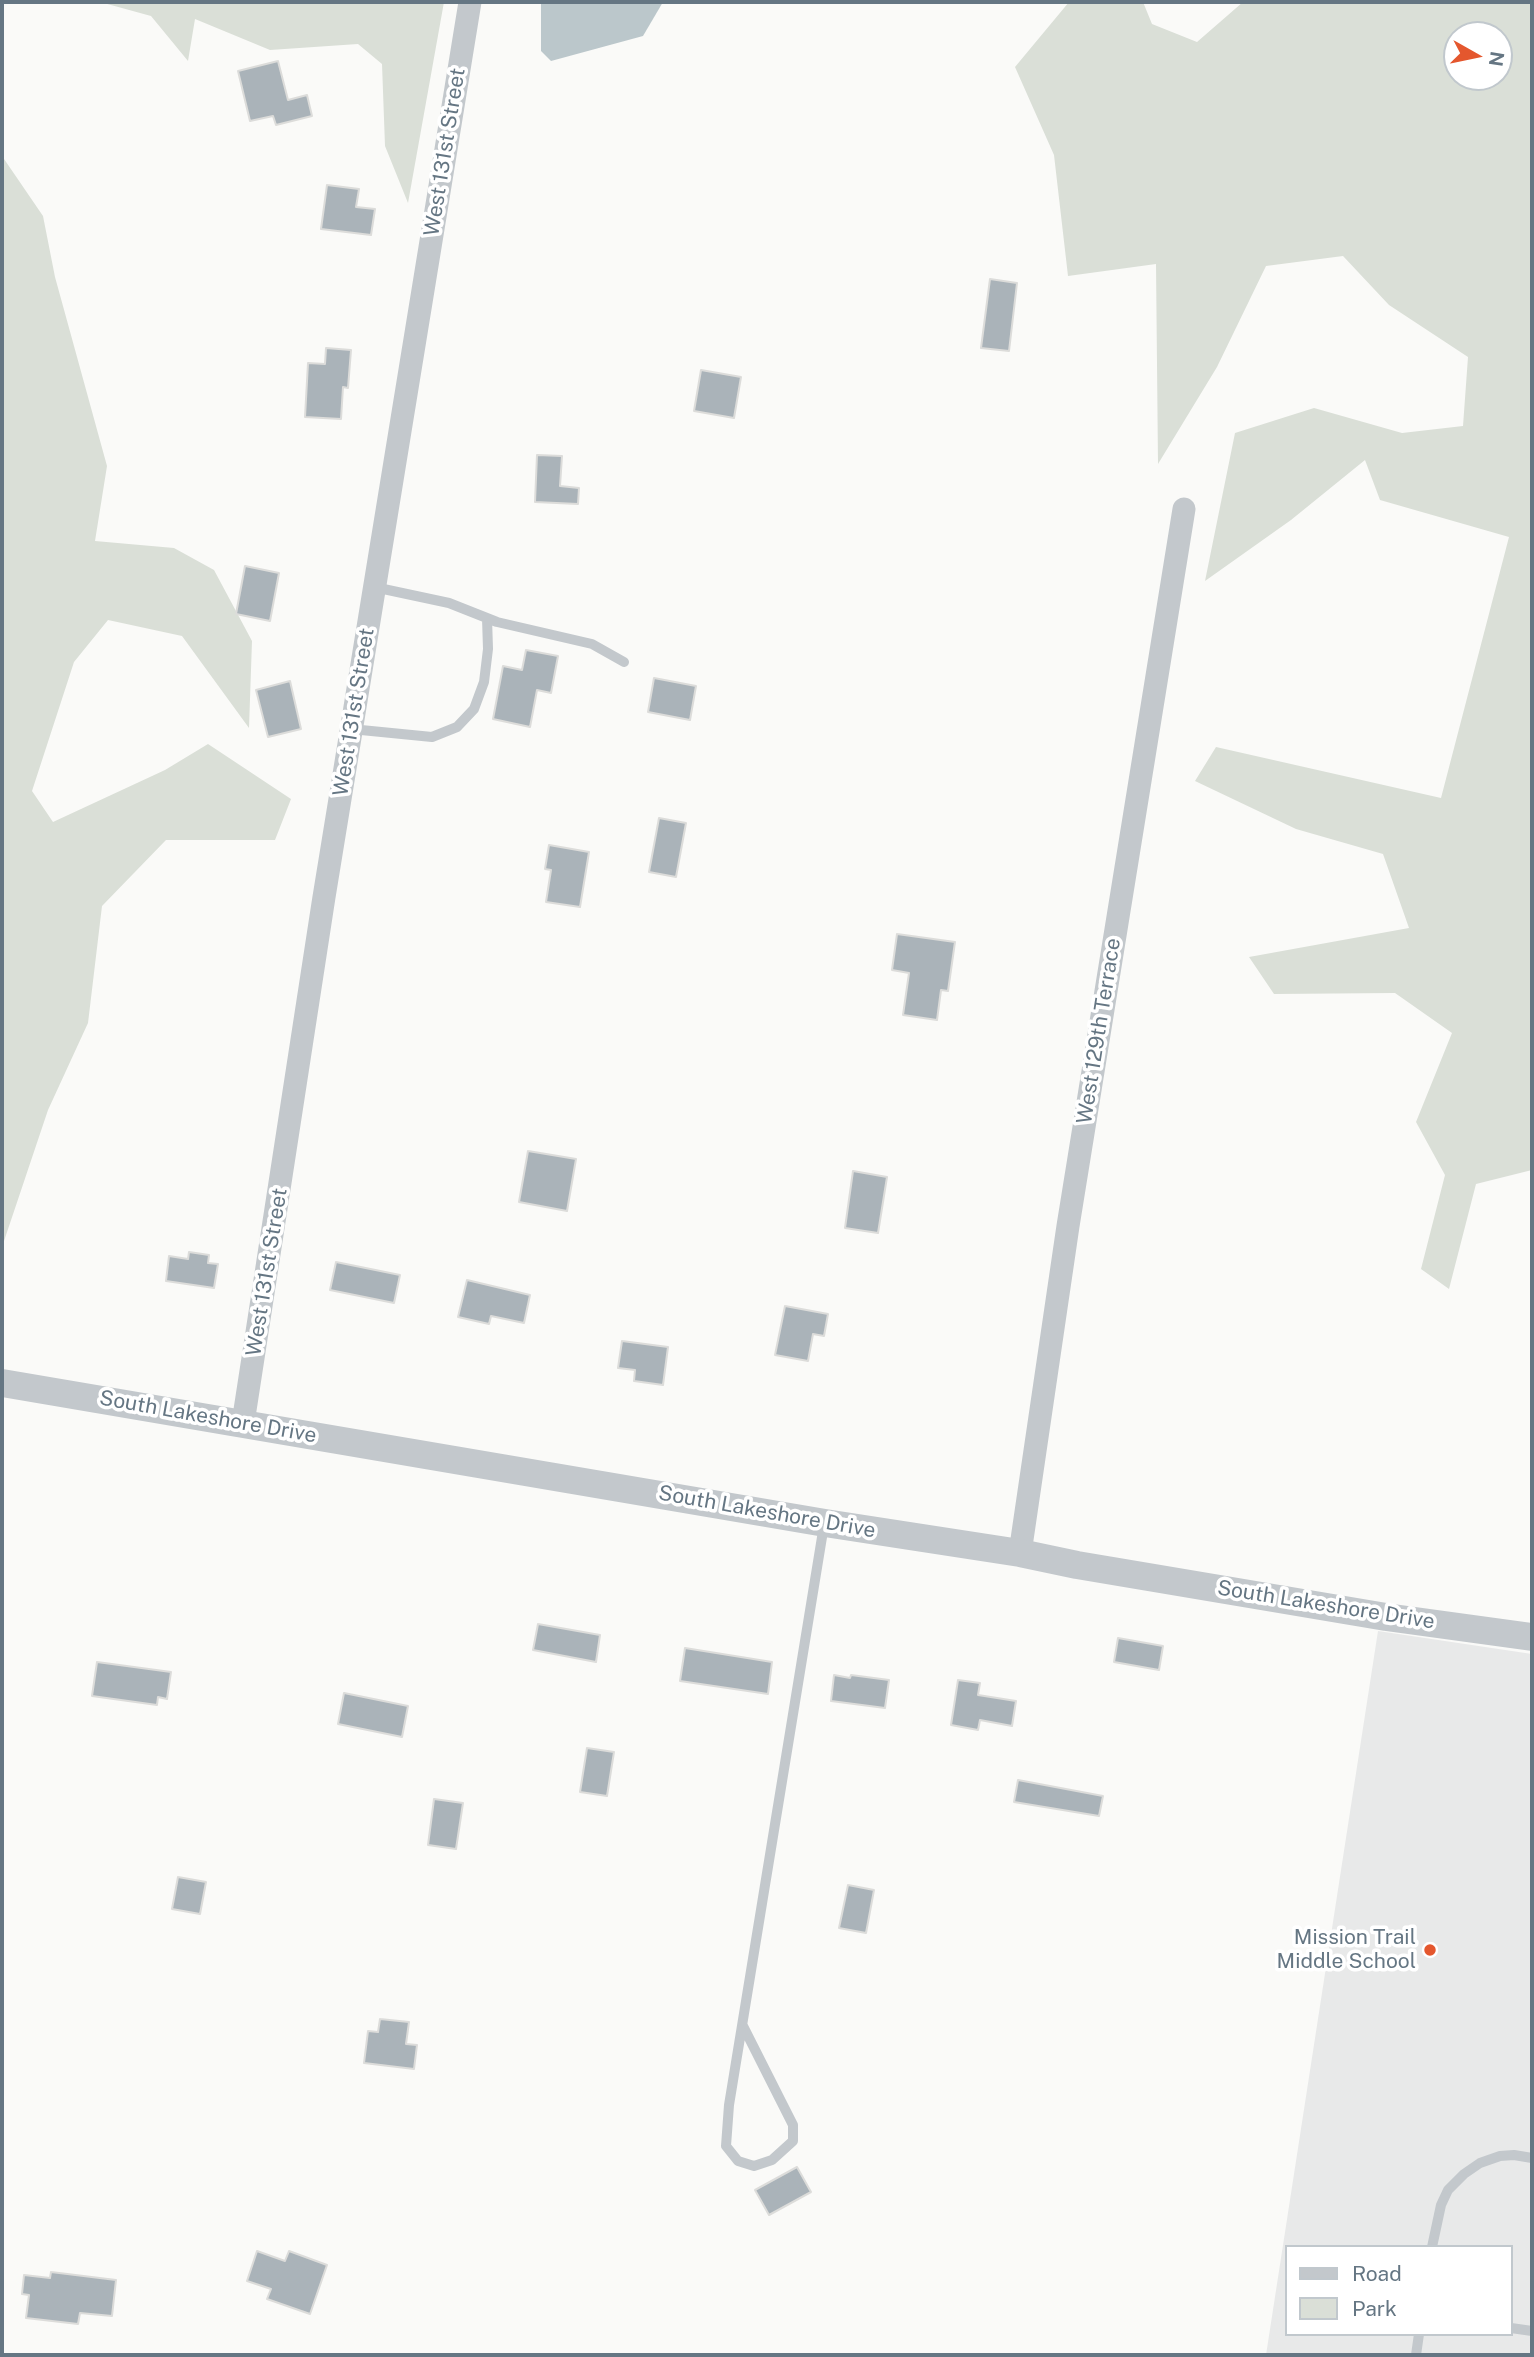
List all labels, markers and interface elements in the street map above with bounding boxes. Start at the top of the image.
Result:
north arrow [1443,21,1513,91]
text: N [1485,50,1509,68]
street label: West 131st Street [419,66,471,238]
street label: West 131st Street [328,626,380,798]
street label: West 129th Terrace [1072,936,1126,1126]
street label: West 131st Street [241,1186,293,1358]
street label: South Lakeshore Drive [98,1385,318,1449]
street label: South Lakeshore Drive [657,1480,877,1544]
street label: South Lakeshore Drive [1215,1575,1437,1635]
place label: Mission Trail Middle School [1277,1925,1416,1975]
marker: Mission Trail Middle School [1422,1942,1438,1958]
legend [1286,2245,1513,2336]
text: Road [1352,2261,1402,2286]
text: Park [1352,2296,1397,2321]

